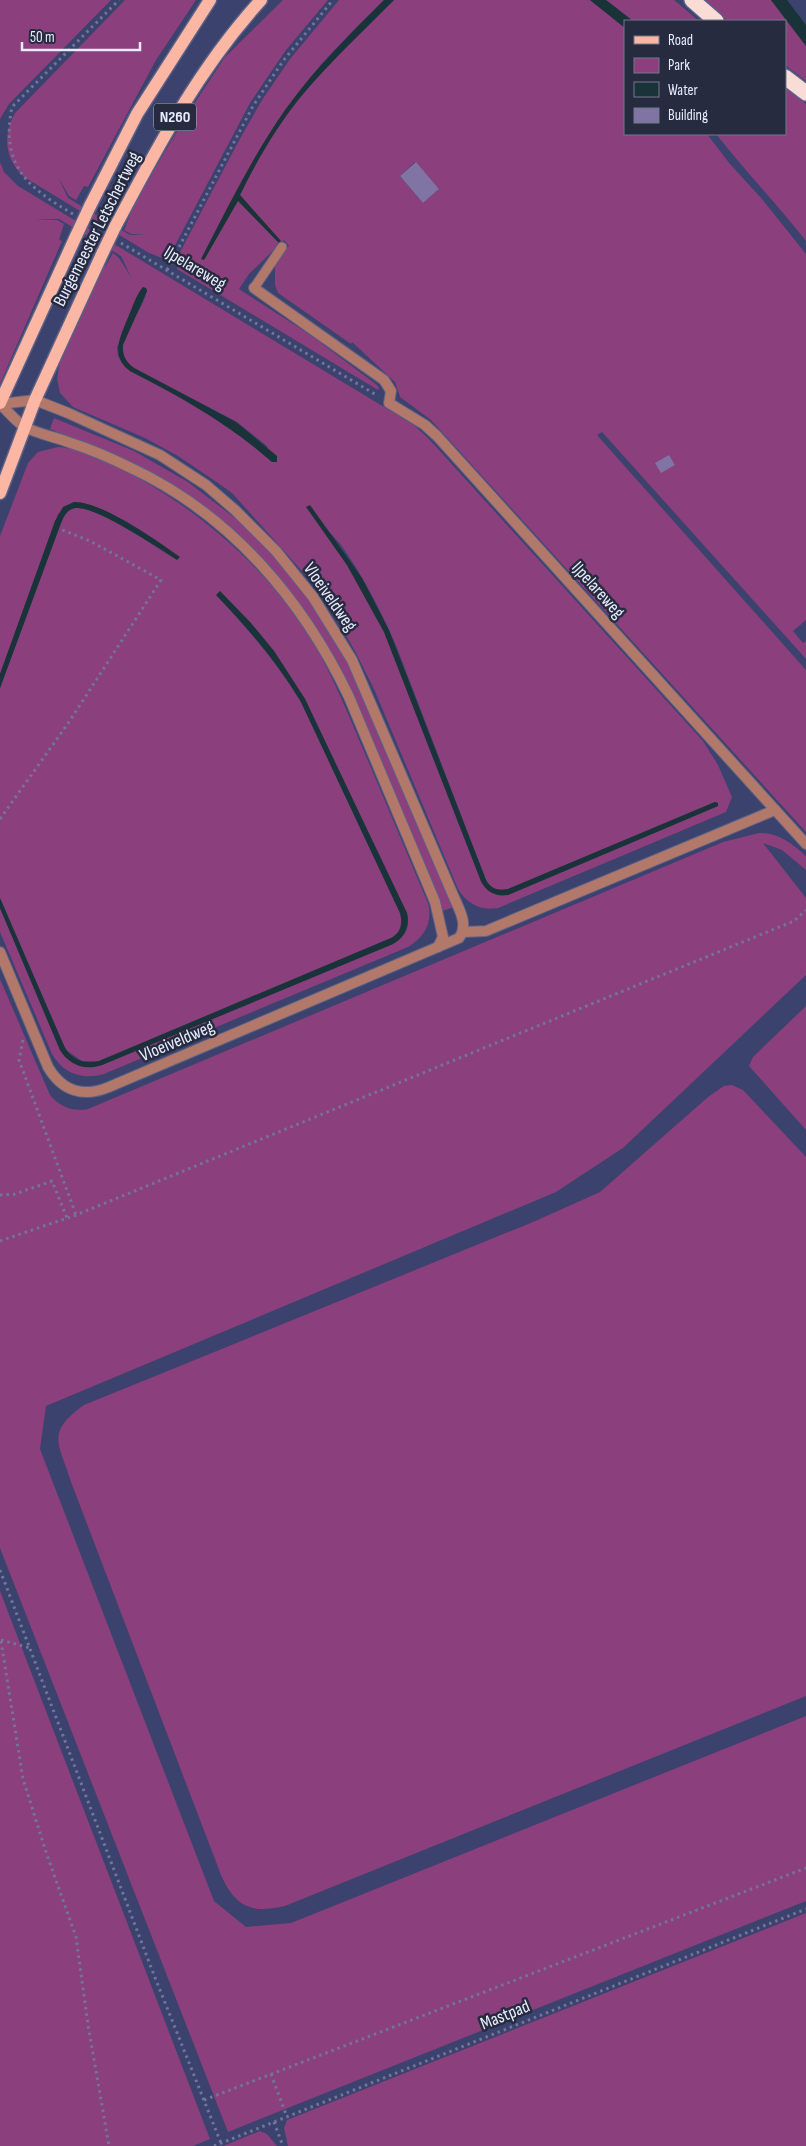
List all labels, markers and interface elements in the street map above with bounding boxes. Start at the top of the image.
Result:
scale bar [22,20,140,52]
legend [624,20,786,135]
text: 50 m [30,28,55,47]
text: Road [668,31,693,50]
text: Park [668,56,690,75]
text: Water [668,81,699,100]
road number: N260 [154,104,196,130]
text: Building [668,106,708,125]
street label: Burgemeester Letschertweg [49,148,145,310]
street label: IJpelareweg [160,241,230,295]
street label: IJpelareweg [567,557,629,623]
street label: Vloeiveldweg [299,559,361,635]
street label: Vloeiveldweg [137,1016,217,1066]
street label: Mastpad [477,1996,533,2034]

